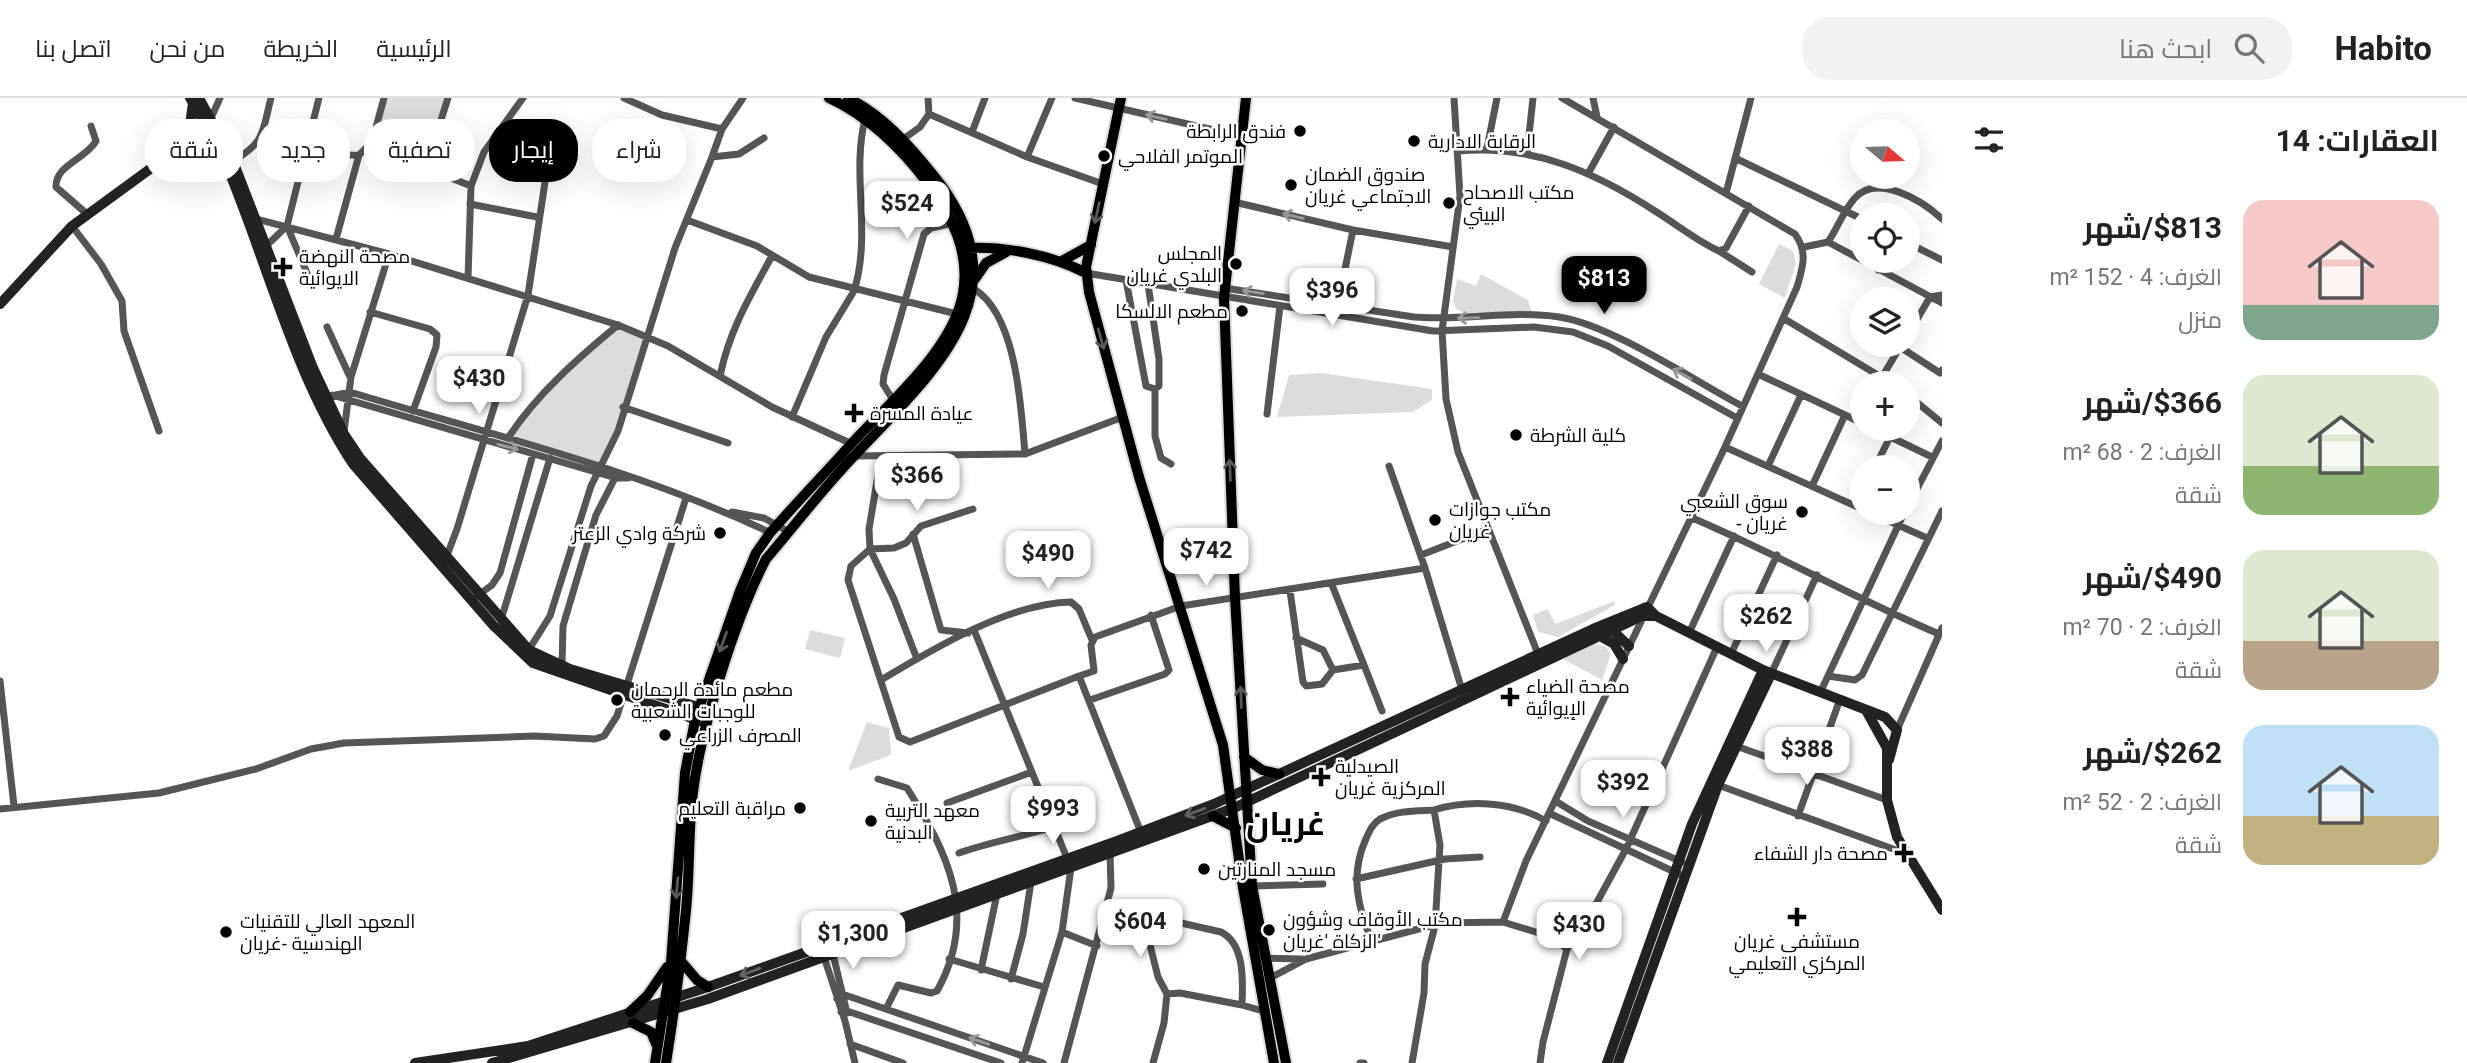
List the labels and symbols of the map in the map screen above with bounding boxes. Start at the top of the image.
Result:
one-way arrow [1145,110,1167,123]
north arrow [1850,119,1920,189]
place label: فندق الرابطة [1186,120,1286,144]
marker: فندق الرابطة [1292,123,1308,139]
place label: الرقابة الادارية [1428,130,1536,153]
marker: الرقابة الادارية [1406,133,1422,149]
place label: الموتمر الفلاحي [1118,145,1243,171]
marker: الموتمر الفلاحي [1096,148,1112,164]
place label: صندوق الضمان الاجتماعي غريان [1305,163,1431,211]
marker: صندوق الضمان الاجتماعي غريان [1283,177,1299,193]
pin: $524 [866,181,948,241]
place label: مكتب الاصحاح البيئي [1463,181,1575,229]
marker: مكتب الاصحاح البيئي [1441,195,1457,211]
one-way arrow [1090,201,1104,224]
one-way arrow [1282,209,1305,222]
place label: المجلس البلدي غريان [1127,242,1222,290]
place label: مصحة النهضة الايوائية [299,245,410,290]
marker: المجلس البلدي غريان [1228,256,1244,272]
pin: $813 [1563,256,1645,316]
marker: مصحة النهضة الايوائية [273,257,293,277]
pin: $396 [1291,268,1373,328]
one-way arrow [1242,286,1265,299]
place label: مطعم الالسكا [1115,300,1228,325]
marker: مطعم الالسكا [1234,303,1250,319]
one-way arrow [1457,311,1480,324]
one-way arrow [1095,328,1108,350]
pin: $430 [438,356,520,416]
one-way arrow [1672,367,1693,380]
place label: عيادة المسرة [870,402,973,425]
marker: عيادة المسرة [844,403,864,423]
place label: كلية الشرطة [1530,424,1626,447]
marker: كلية الشرطة [1508,427,1524,443]
one-way arrow [496,441,519,454]
pin: $366 [876,454,958,513]
one-way arrow [1223,459,1237,482]
place label: سوق الشعبي - غريان [1680,490,1788,535]
place label: مكتب جوازات غريان [1449,498,1551,543]
marker: سوق الشعبي - غريان [1794,504,1810,520]
marker: مكتب جوازات غريان [1427,512,1443,528]
place label: شركة وادي الزعتر [571,522,706,548]
marker: شركة وادي الزعتر [712,525,728,541]
pin: $742 [1165,528,1247,588]
pin: $490 [1007,532,1089,591]
pin: $262 [1725,594,1807,654]
one-way arrow [715,630,728,652]
place label: مصحة الضياء الإيوائية [1526,675,1630,720]
place label: مطعم مائدة الرحمان للوجبات الشعبية [631,678,793,723]
one-way arrow [1235,686,1248,709]
marker: مصحة الضياء الإيوائية [1500,687,1520,707]
marker: مطعم مائدة الرحمان للوجبات الشعبية [609,692,625,708]
place label: المصرف الزراعي [679,724,802,750]
marker: المصرف الزراعي [657,727,673,743]
pin: $388 [1766,728,1848,787]
place label: الصيدلية المركزية غريان [1335,755,1446,800]
pin: $392 [1582,760,1664,820]
marker: الصيدلية المركزية غريان [1313,769,1329,785]
pin: $993 [1012,786,1094,846]
place label: مراقبة التعليم [678,797,786,822]
place label: معهد التربية البدنية [885,799,980,844]
marker: مراقبة التعليم [792,800,808,816]
district label: غريان [1246,804,1326,843]
one-way arrow [1184,806,1206,819]
marker: معهد التربية البدنية [863,813,879,829]
place label: مصحة دار الشفاء [1754,842,1888,865]
marker: مصحة دار الشفاء [1894,843,1914,863]
place label: مسجد المنارتين [1218,858,1336,881]
marker: مسجد المنارتين [1196,861,1212,877]
one-way arrow [670,876,683,899]
pin: $604 [1099,900,1181,959]
pin: $430 [1538,902,1620,962]
marker: مستشفى غريان المركزي التعليمي [1787,907,1807,927]
place label: مكتب الأوقاف وشؤون الزكاة 'غريان' [1283,908,1463,953]
place label: المعهد العالي للتقنيات الهندسية -غريان [240,910,415,955]
pin: $1,300 [796,912,910,971]
marker: مكتب الأوقاف وشؤون الزكاة 'غريان' [1261,922,1277,938]
marker: المعهد العالي للتقنيات الهندسية -غريان [218,924,234,940]
place label: مستشفى غريان المركزي التعليمي [1728,930,1866,978]
one-way arrow [740,967,762,979]
one-way arrow [968,1034,990,1046]

